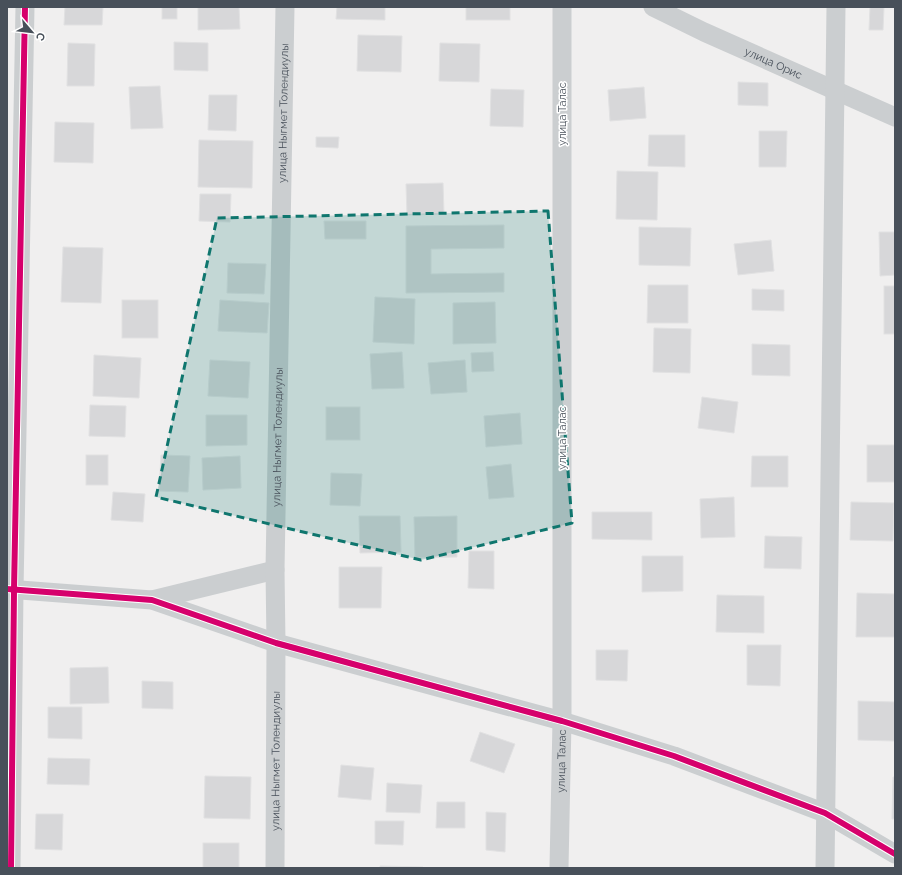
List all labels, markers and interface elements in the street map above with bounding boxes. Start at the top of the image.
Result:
north arrow [12,12,52,52]
text: С [33,30,48,43]
street label: улица Ныгмет Толендиулы [275,43,291,183]
street label: улица Орис [743,45,804,81]
street label: улица Талас [556,82,569,146]
street label: улица Ныгмет Толендиулы [270,367,285,507]
street label: улица Талас [556,406,569,470]
street label: улица Ныгмет Толендиулы [269,691,282,831]
street label: улица Талас [554,729,568,793]

